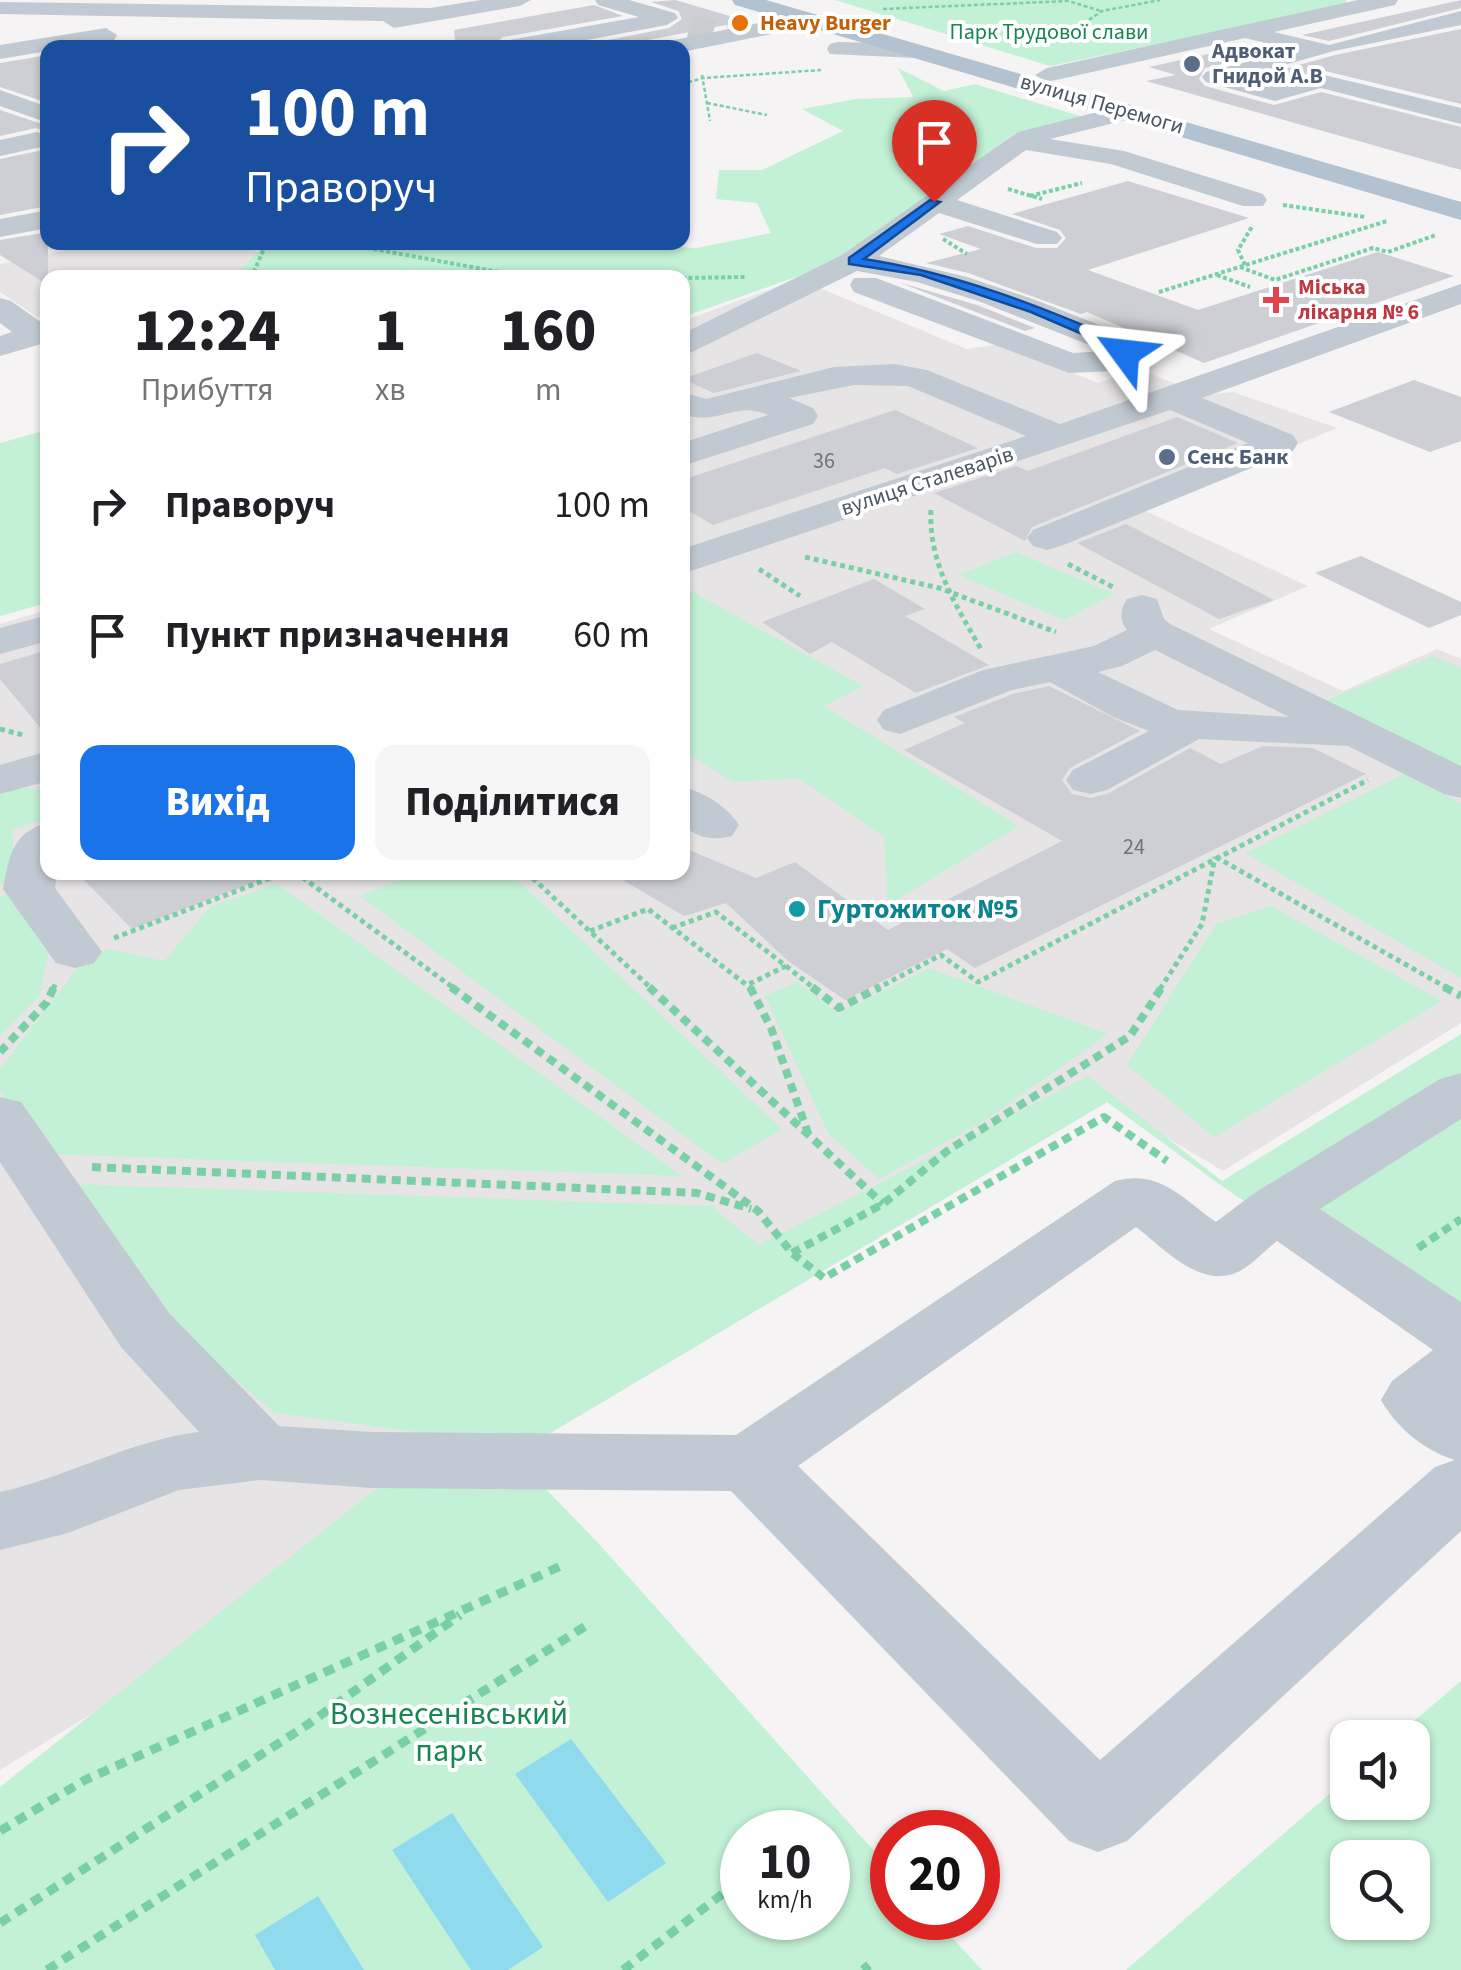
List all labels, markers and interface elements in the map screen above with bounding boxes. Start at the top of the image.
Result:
place label: Heavy Burger [760,7,891,39]
marker: Heavy Burger [729,12,751,34]
park label: Парк Трудової слави [949,16,1149,48]
place label: Адвокат Гнидой А.В [1211,35,1323,92]
marker: Адвокат Гнидой А.В [1181,53,1203,75]
text: 100 m [245,63,430,163]
street label: вулиця Перемоги [1016,65,1188,143]
icon: right [80,80,210,210]
pin [892,100,977,203]
icon: arrive [907,115,962,170]
text: Праворуч [245,156,437,220]
place label: Мiська лiкарня № 6 [1298,271,1419,328]
marker: Мiська лiкарня № 6 [1263,287,1289,313]
text: 12:24 [134,289,281,374]
text: 1 [374,289,406,374]
text: 160 [500,289,596,374]
position arrow [1073,301,1177,405]
text: Прибуття [141,367,274,413]
text: хв [375,367,406,413]
text: m [535,367,561,413]
street label: вулиця Сталеварів [837,438,1017,524]
place label: Сенс Банк [1187,441,1288,473]
house number: 36 [813,445,835,477]
marker: Сенс Банк [1156,446,1178,468]
icon: right [80,478,135,533]
text: Праворуч [165,478,335,532]
text: 100 m [554,478,650,532]
icon: arrive [80,608,135,663]
text: Пункт призначення [165,608,510,662]
text: 60 m [573,608,650,662]
button: Вихід [80,745,355,860]
button: Поділитися [375,745,650,860]
house number: 24 [1123,831,1145,863]
place label: Гуртожиток №5 [817,889,1019,929]
marker: Гуртожиток №5 [786,898,808,920]
park label: Вознесенівський парк [330,1691,568,1774]
map controls [1330,1720,1430,1940]
button: sound [1330,1720,1430,1820]
speed limit sign: 20 [870,1810,1000,1940]
text: 10 [759,1827,811,1898]
button: search [1330,1840,1430,1940]
text: km/h [757,1882,813,1918]

